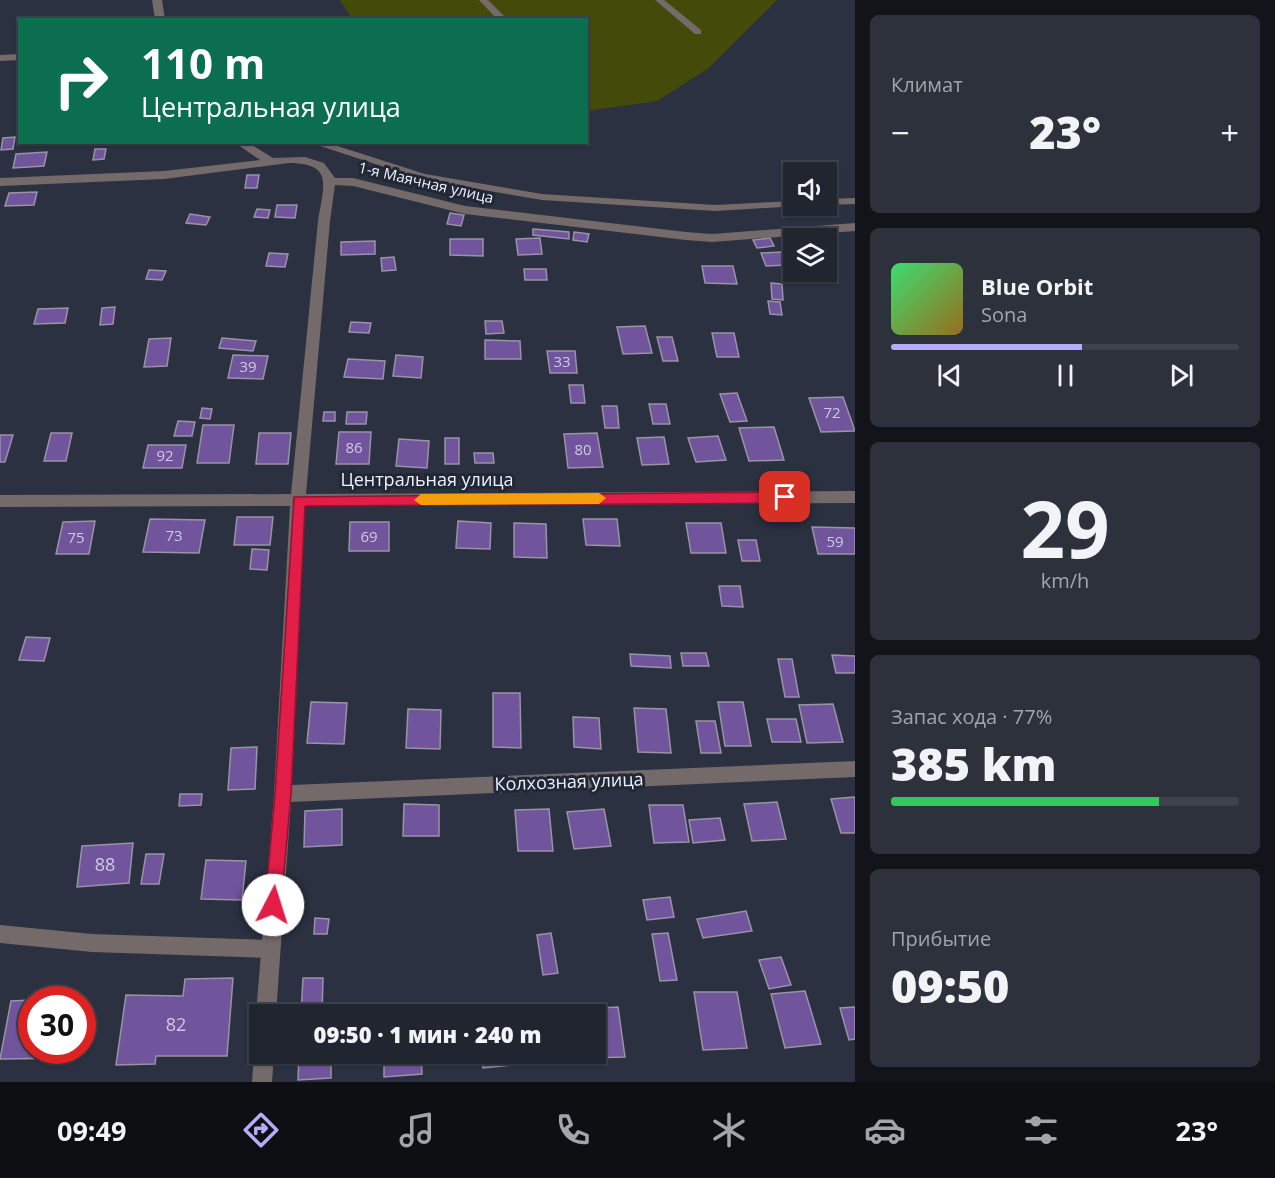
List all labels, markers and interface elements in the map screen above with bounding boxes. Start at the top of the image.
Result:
text: 110 m [141,34,265,91]
icon: right [42,42,120,120]
text: Климат [891,71,963,98]
text: Центральная улица [141,88,401,125]
text: 23° [1029,101,1101,162]
text: − [891,110,910,155]
text: + [1220,110,1239,155]
street label: 1-я Маячная улица [357,157,496,207]
map controls [783,162,837,282]
button: sound [783,162,837,216]
button: layers [783,228,837,282]
text: Blue Orbit [981,271,1093,301]
text: Sona [981,301,1027,328]
house number: 33 [553,351,571,371]
house number: 39 [239,356,257,376]
icon: previous [933,359,966,392]
icon: pause [1049,359,1082,392]
icon: next [1165,359,1198,392]
house number: 72 [823,402,841,422]
house number: 86 [345,437,363,457]
house number: 80 [574,439,592,459]
house number: 92 [156,445,174,465]
street label: Центральная улица [340,467,514,491]
pin [759,471,810,522]
text: 29 [1020,475,1110,581]
icon: arrive [768,480,801,513]
house number: 73 [165,525,183,545]
house number: 69 [360,526,378,546]
house number: 75 [67,527,85,547]
house number: 59 [826,531,844,551]
text: km/h [1041,567,1089,594]
text: Запас хода · 77% [891,703,1052,730]
text: 385 km [891,733,1056,794]
street label: Колхозная улица [494,766,644,796]
house number: 88 [95,852,115,876]
position arrow [241,873,305,937]
text: Прибытие [891,925,991,952]
text: 09:50 [891,955,1009,1016]
speed limit sign: 30 [18,986,96,1064]
house number: 82 [166,1012,186,1036]
text: 09:50 · 1 мин · 240 m [314,1019,541,1049]
icon: directions [240,1109,282,1151]
icon: music [396,1109,438,1151]
icon: phone [552,1109,594,1151]
icon: climate [708,1109,750,1151]
icon: car [864,1109,906,1151]
icon: filters [1020,1109,1062,1151]
text: 09:49 [57,1112,126,1149]
text: 23° [1176,1112,1218,1149]

